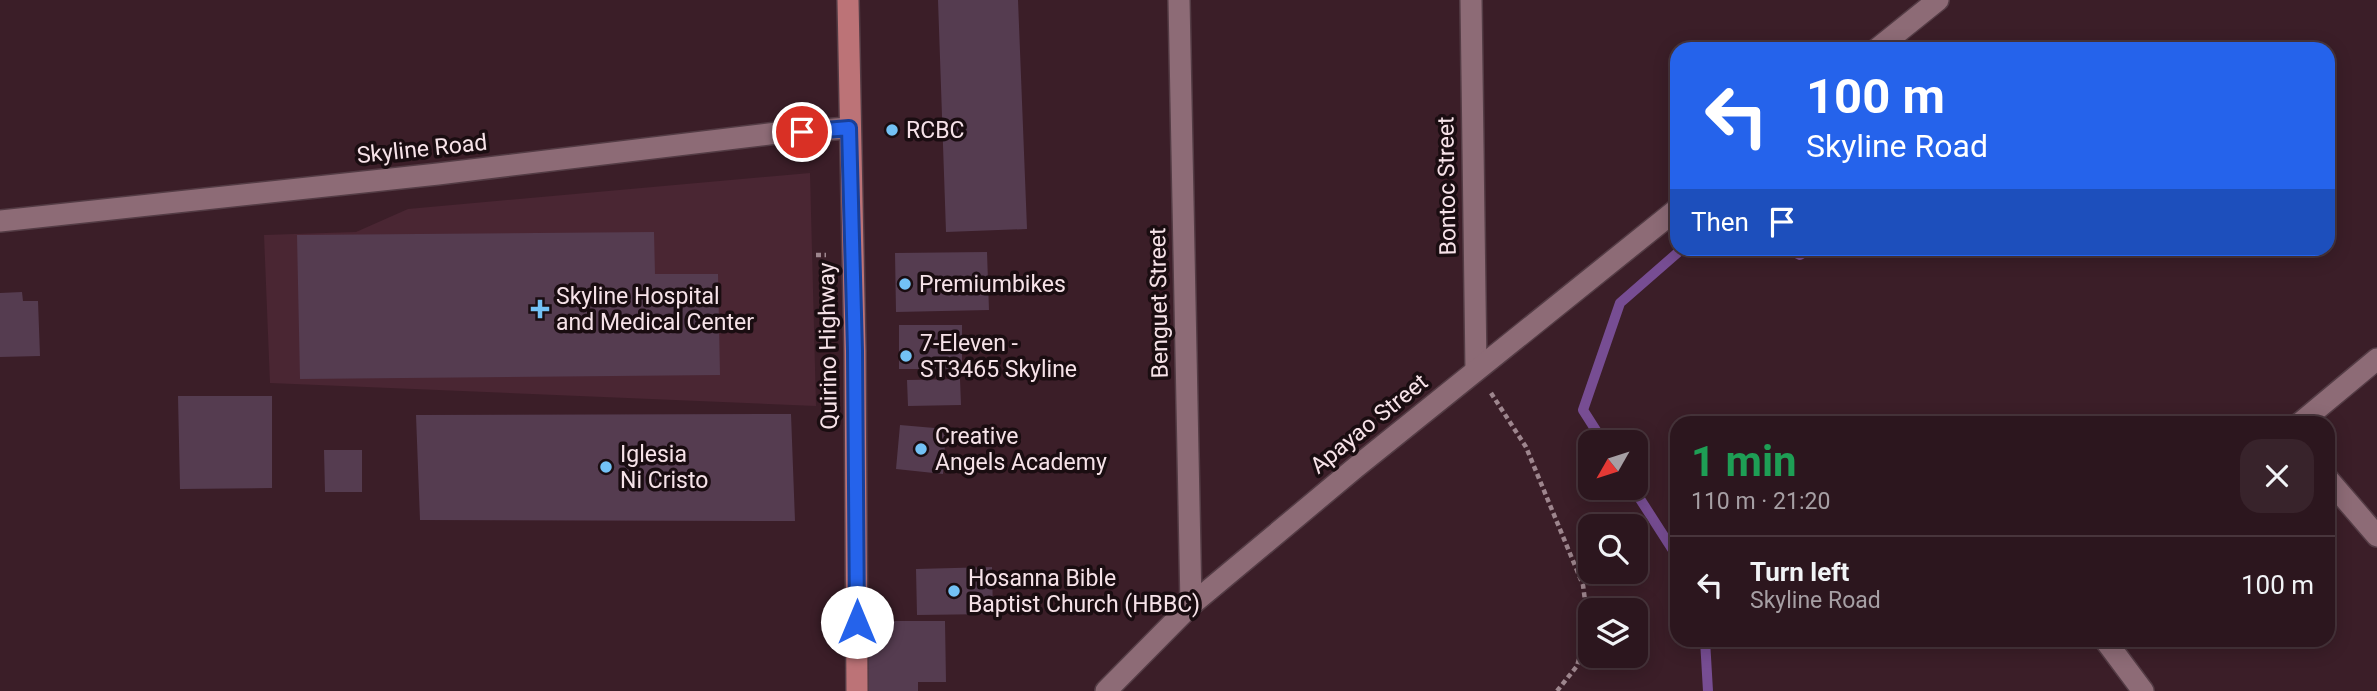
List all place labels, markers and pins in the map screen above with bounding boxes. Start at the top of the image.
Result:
pin [772,102,832,162]
place label: RCBC [906,117,964,144]
marker: RCBC [884,122,900,138]
place label: Premiumbikes [919,271,1066,298]
marker: Premiumbikes [897,276,913,292]
place label: Skyline Hospital and Medical Center [556,283,754,336]
marker: Skyline Hospital and Medical Center [530,299,550,319]
place label: 7-Eleven - ST3465 Skyline [920,330,1077,383]
marker: 7-Eleven - ST3465 Skyline [898,348,914,364]
place label: Creative Angels Academy [935,423,1107,476]
place label: Iglesia Ni Cristo [620,441,708,494]
marker: Creative Angels Academy [913,441,929,457]
marker: Iglesia Ni Cristo [598,459,614,475]
place label: Hosanna Bible Baptist Church (HBBC) [968,565,1200,618]
marker: Hosanna Bible Baptist Church (HBBC) [946,583,962,599]

